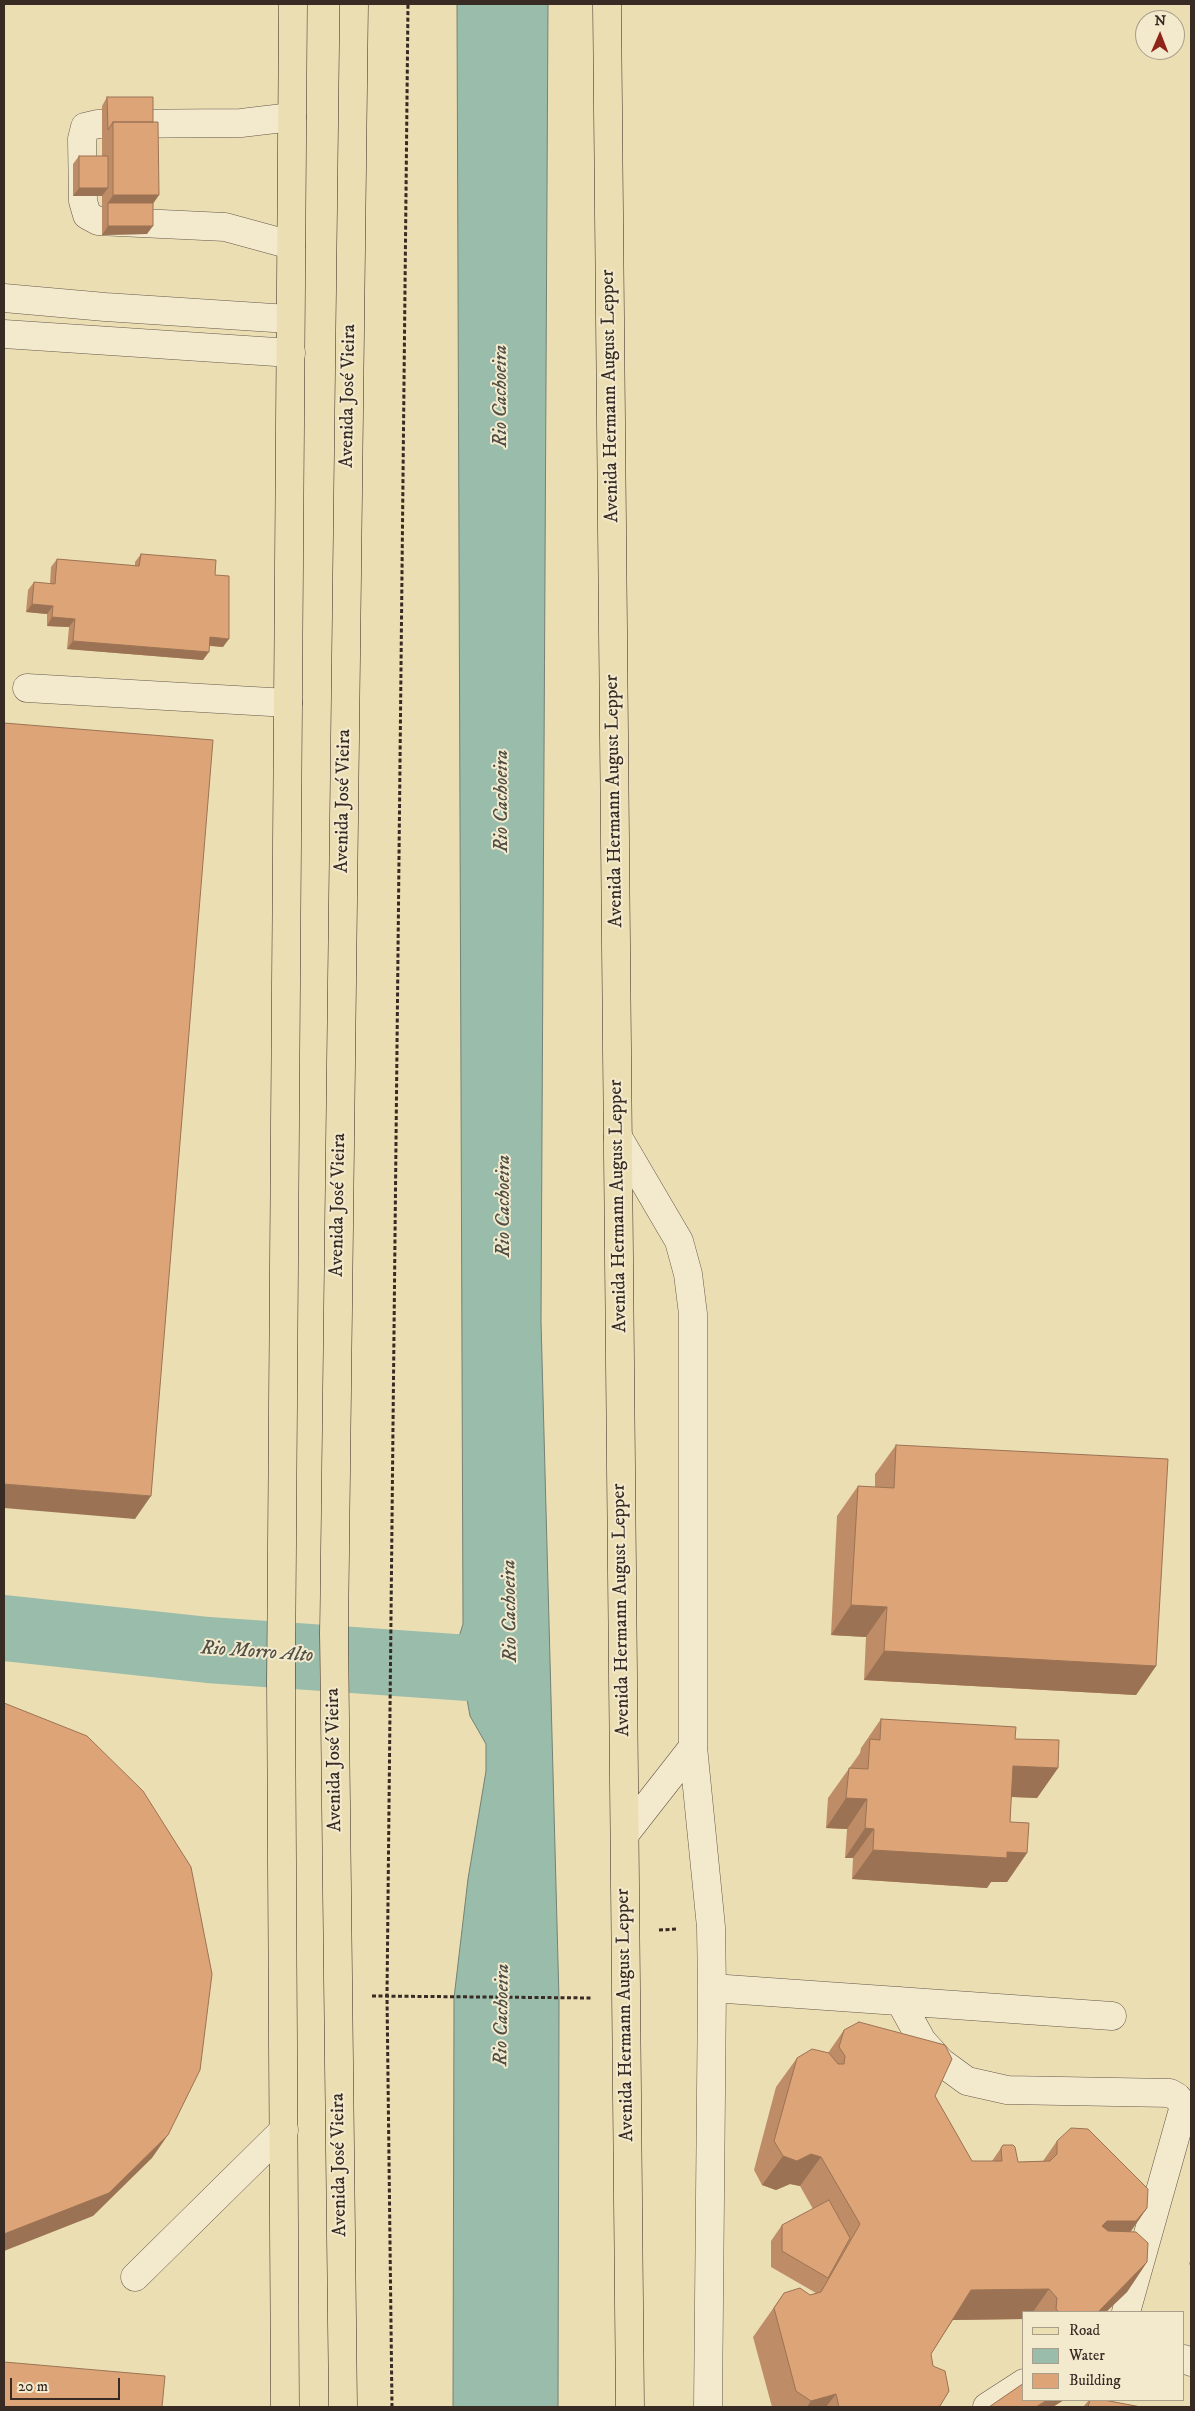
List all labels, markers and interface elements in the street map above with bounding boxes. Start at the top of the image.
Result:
north arrow [1135,10,1185,60]
text: N [1154,12,1166,30]
street label: Avenida Hermann August Lepper [597,269,625,523]
street label: Avenida José Vieira [336,324,362,468]
water label: Rio Cachoeira [490,345,514,447]
street label: Avenida Hermann August Lepper [601,674,629,928]
street label: Avenida José Vieira [331,729,357,873]
water label: Rio Cachoeira [491,750,515,852]
street label: Avenida Hermann August Lepper [605,1079,633,1333]
street label: Avenida José Vieira [326,1133,352,1277]
water label: Rio Cachoeira [493,1155,517,1257]
street label: Avenida Hermann August Lepper [608,1483,636,1737]
water label: Rio Cachoeira [498,1560,524,1662]
water label: Rio Morro Alto [200,1637,314,1669]
street label: Avenida José Vieira [322,1688,348,1832]
street label: Avenida Hermann August Lepper [612,1888,640,2142]
water label: Rio Cachoeira [490,1964,516,2066]
street label: Avenida José Vieira [327,2093,353,2237]
legend [1022,2311,1185,2401]
text: Road [1069,2321,1100,2340]
text: Water [1069,2346,1105,2365]
scale bar [12,2368,122,2400]
text: Building [1069,2371,1121,2390]
text: 20 m [18,2377,48,2396]

